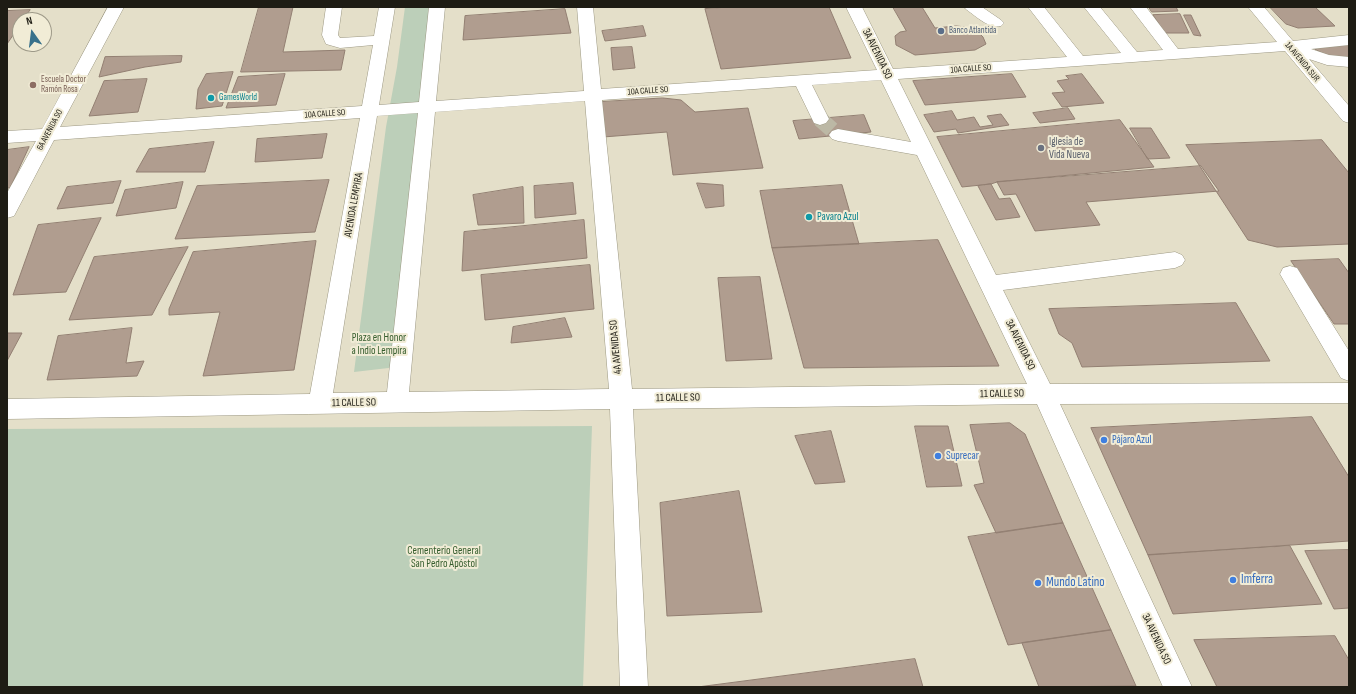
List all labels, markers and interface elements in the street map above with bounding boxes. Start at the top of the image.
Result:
north arrow [12,12,52,52]
text: N [25,14,34,28]
marker: Banco Atlantida [936,26,946,36]
place label: Banco Atlantida [949,26,996,36]
street label: 3A AVENIDA SO [859,27,895,81]
street label: 1A AVENIDA SUR [1282,40,1322,84]
street label: 10A CALLE SO [950,62,992,76]
place label: Escuela Doctor Ramón Rosa [41,75,86,96]
marker: Escuela Doctor Ramón Rosa [28,80,38,90]
street label: 10A CALLE SO [627,84,669,98]
marker: GamesWorld [206,93,216,103]
place label: GamesWorld [219,93,257,103]
street label: 10A CALLE SO [304,107,346,121]
street label: 6A AVENIDA SO [35,108,65,152]
place label: Iglesia de Vida Nueva [1049,135,1089,161]
marker: Iglesia de Vida Nueva [1036,143,1046,153]
street label: AVENIDA LEMPIRA [342,172,366,238]
place label: Pavaro Azul [817,210,859,224]
marker: Pavaro Azul [804,212,814,222]
street label: 3A AVENIDA SO [1002,318,1038,372]
street label: 4A AVENIDA SO [607,319,625,375]
park label: Plaza en Honor a Indio Lempira [351,331,407,357]
street label: 11 CALLE SO [980,387,1024,401]
street label: 11 CALLE SO [656,391,700,405]
street label: 11 CALLE SO [332,396,376,410]
place label: Pájaro Azul [1112,433,1152,447]
marker: Pájaro Azul [1099,435,1109,445]
place label: Suprecar [946,449,979,463]
marker: Suprecar [933,451,943,461]
park label: Cementerio General San Pedro Apóstol [407,544,481,570]
place label: Imferra [1241,572,1273,588]
place label: Mundo Latino [1046,575,1105,591]
marker: Imferra [1228,575,1238,585]
marker: Mundo Latino [1033,578,1043,588]
street label: 3A AVENIDA SO [1138,611,1174,667]

